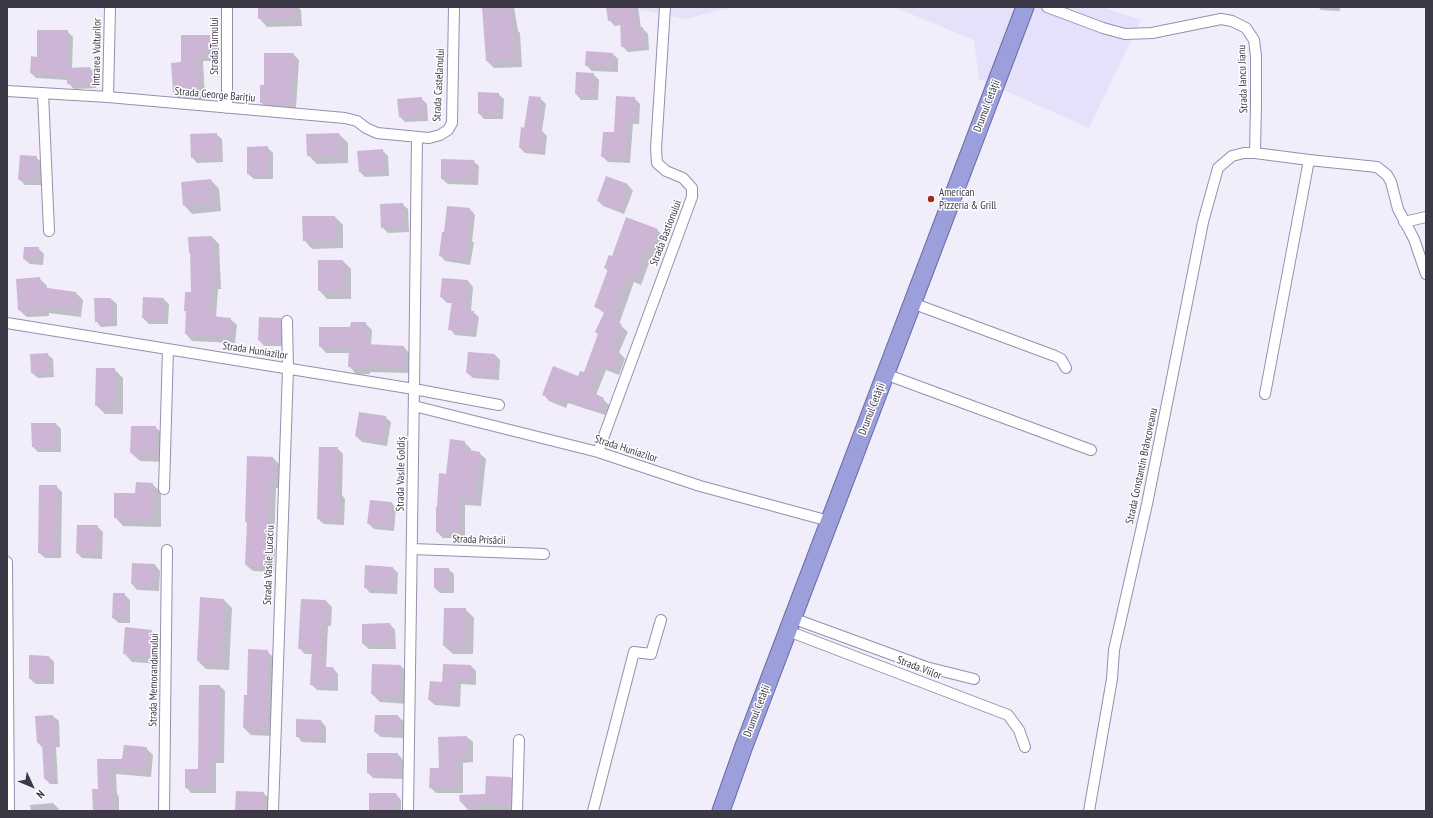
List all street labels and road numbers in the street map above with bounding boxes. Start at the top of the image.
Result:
street label: Strada Turnului [208,17,222,75]
street label: Intrarea Vulturilor [90,18,104,86]
street label: Strada Iancu Jianu [1235,45,1251,113]
street label: Strada Castelanului [430,48,448,122]
street label: Drumul Cetății [971,78,1003,134]
street label: Strada George Barițiu [174,85,256,105]
street label: Strada Bastionului [647,198,685,268]
street label: Strada Huniazilor [222,339,288,363]
street label: Drumul Cetății [856,381,888,437]
street label: Strada Constantin Brâncoveanu [1123,407,1161,525]
street label: Strada Huniazilor [593,433,659,465]
street label: Strada Vasile Goldiș [394,436,408,512]
street label: Strada Vasile Lucaciu [261,525,277,605]
street label: Strada Prisăcii [452,532,506,548]
street label: Strada Memorandumului [147,633,161,727]
street label: Strada Viilor [895,653,943,683]
street label: Drumul Cetății [741,683,773,739]

